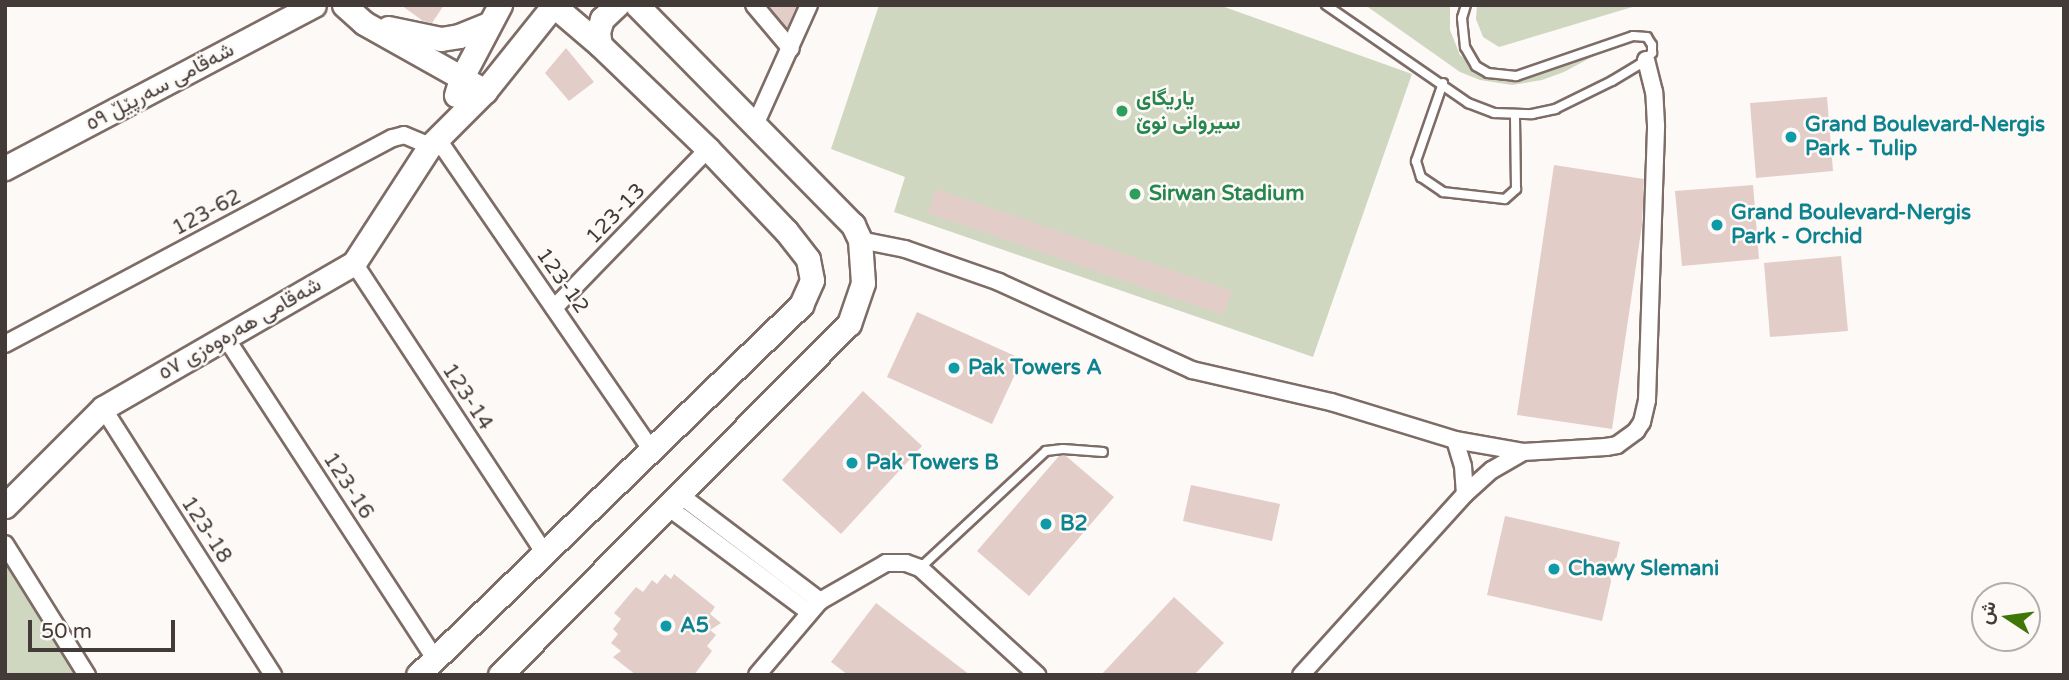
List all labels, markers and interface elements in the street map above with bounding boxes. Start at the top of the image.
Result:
street label: شەقامی سەرپێڵ ٥٩ [82,37,238,137]
place label: یاریگای سیروانی نوێ [1136,86,1241,136]
marker: یاریگای سیروانی نوێ [1114,103,1130,119]
place label: Grand Boulevard-Nergis Park - Tulip [1805,112,2045,162]
marker: Grand Boulevard-Nergis Park - Tulip [1783,129,1799,145]
street label: 123-13 [581,178,651,250]
place label: Sirwan Stadium [1149,181,1304,207]
street label: 123-62 [168,184,246,242]
marker: Sirwan Stadium [1127,186,1143,202]
place label: Grand Boulevard-Nergis Park - Orchid [1731,200,1971,250]
marker: Grand Boulevard-Nergis Park - Orchid [1709,217,1725,233]
street label: 123-12 [530,243,594,319]
street label: شەقامی هەرەوەزی ٥٧ [154,272,326,386]
place label: Pak Towers A [968,355,1102,381]
street label: 123-14 [436,359,498,435]
marker: Pak Towers A [946,360,962,376]
street label: 123-16 [317,448,379,524]
place label: Pak Towers B [866,450,999,476]
marker: Pak Towers B [844,455,860,471]
street label: 123-18 [175,492,237,568]
place label: B2 [1060,511,1088,537]
marker: B2 [1038,516,1054,532]
place label: Chawy Slemani [1568,556,1719,582]
marker: Chawy Slemani [1546,561,1562,577]
north arrow [1971,582,2041,652]
text: ش [1974,599,2001,626]
scale bar [32,606,178,650]
place label: A5 [680,613,709,639]
marker: A5 [658,618,674,634]
text: 50 m [41,619,92,644]

